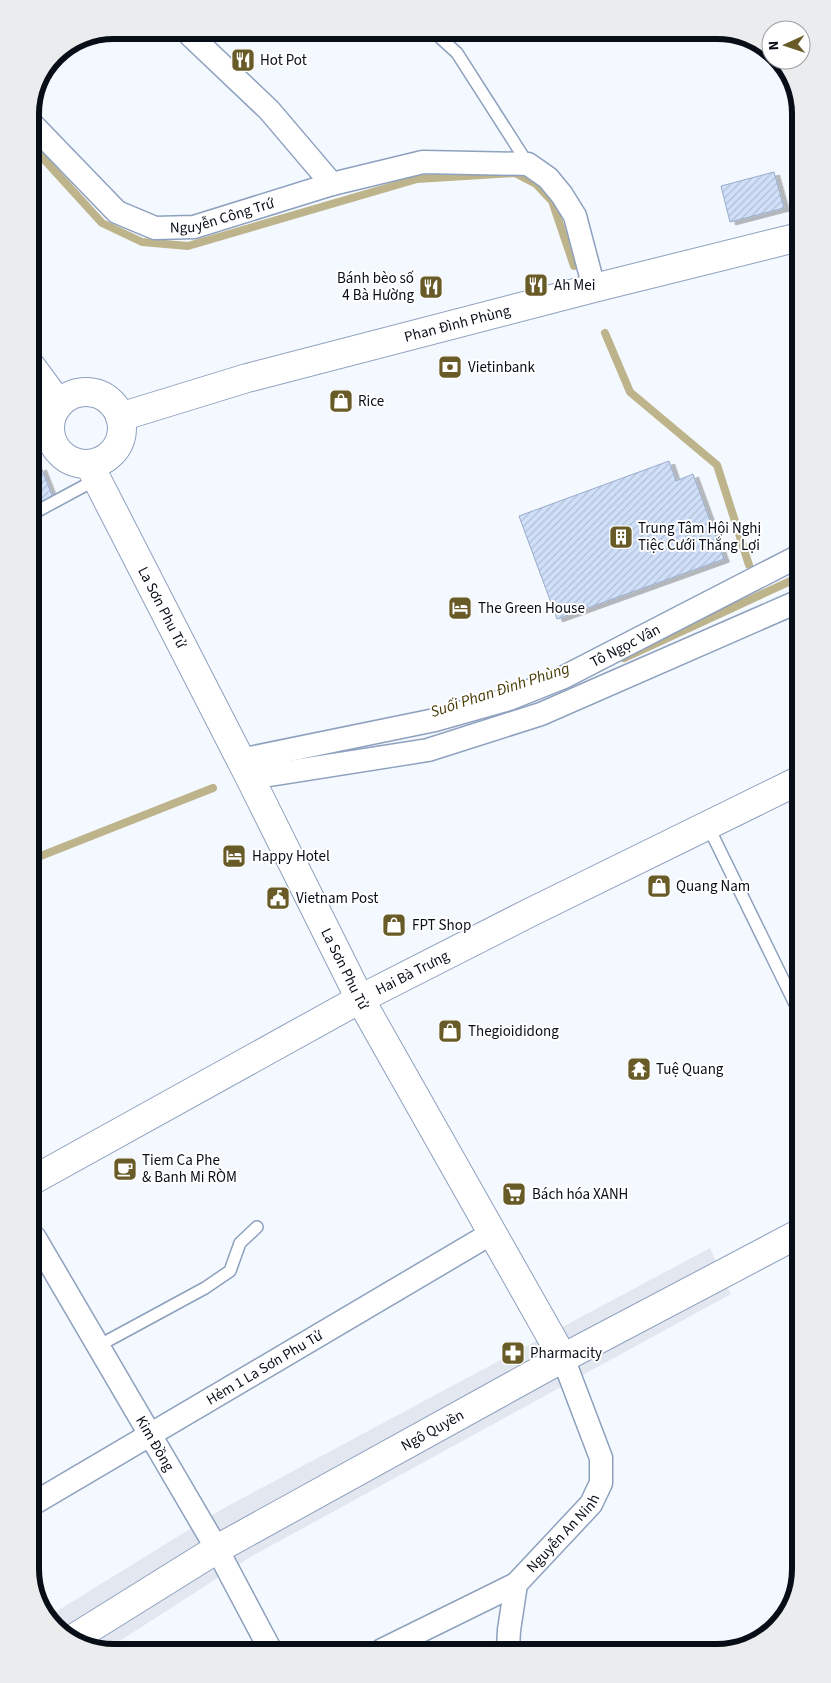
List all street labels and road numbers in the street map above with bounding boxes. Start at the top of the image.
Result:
street label: Nguyễn Công Trứ [170,192,277,238]
street label: Phan Đình Phùng [402,300,513,347]
street label: La Sơn Phu Tử [133,563,192,652]
street label: Tô Ngọc Vân [586,619,664,672]
street label: La Sơn Phu Tử [316,924,375,1014]
street label: Hai Bà Trưng [372,945,453,1000]
street label: Hẻm 1 La Sơn Phu Tử [202,1324,327,1410]
street label: Ngô Quyền [397,1404,468,1456]
street label: Kim Đồng [131,1412,180,1476]
street label: Nguyễn An Ninh [522,1491,605,1577]

